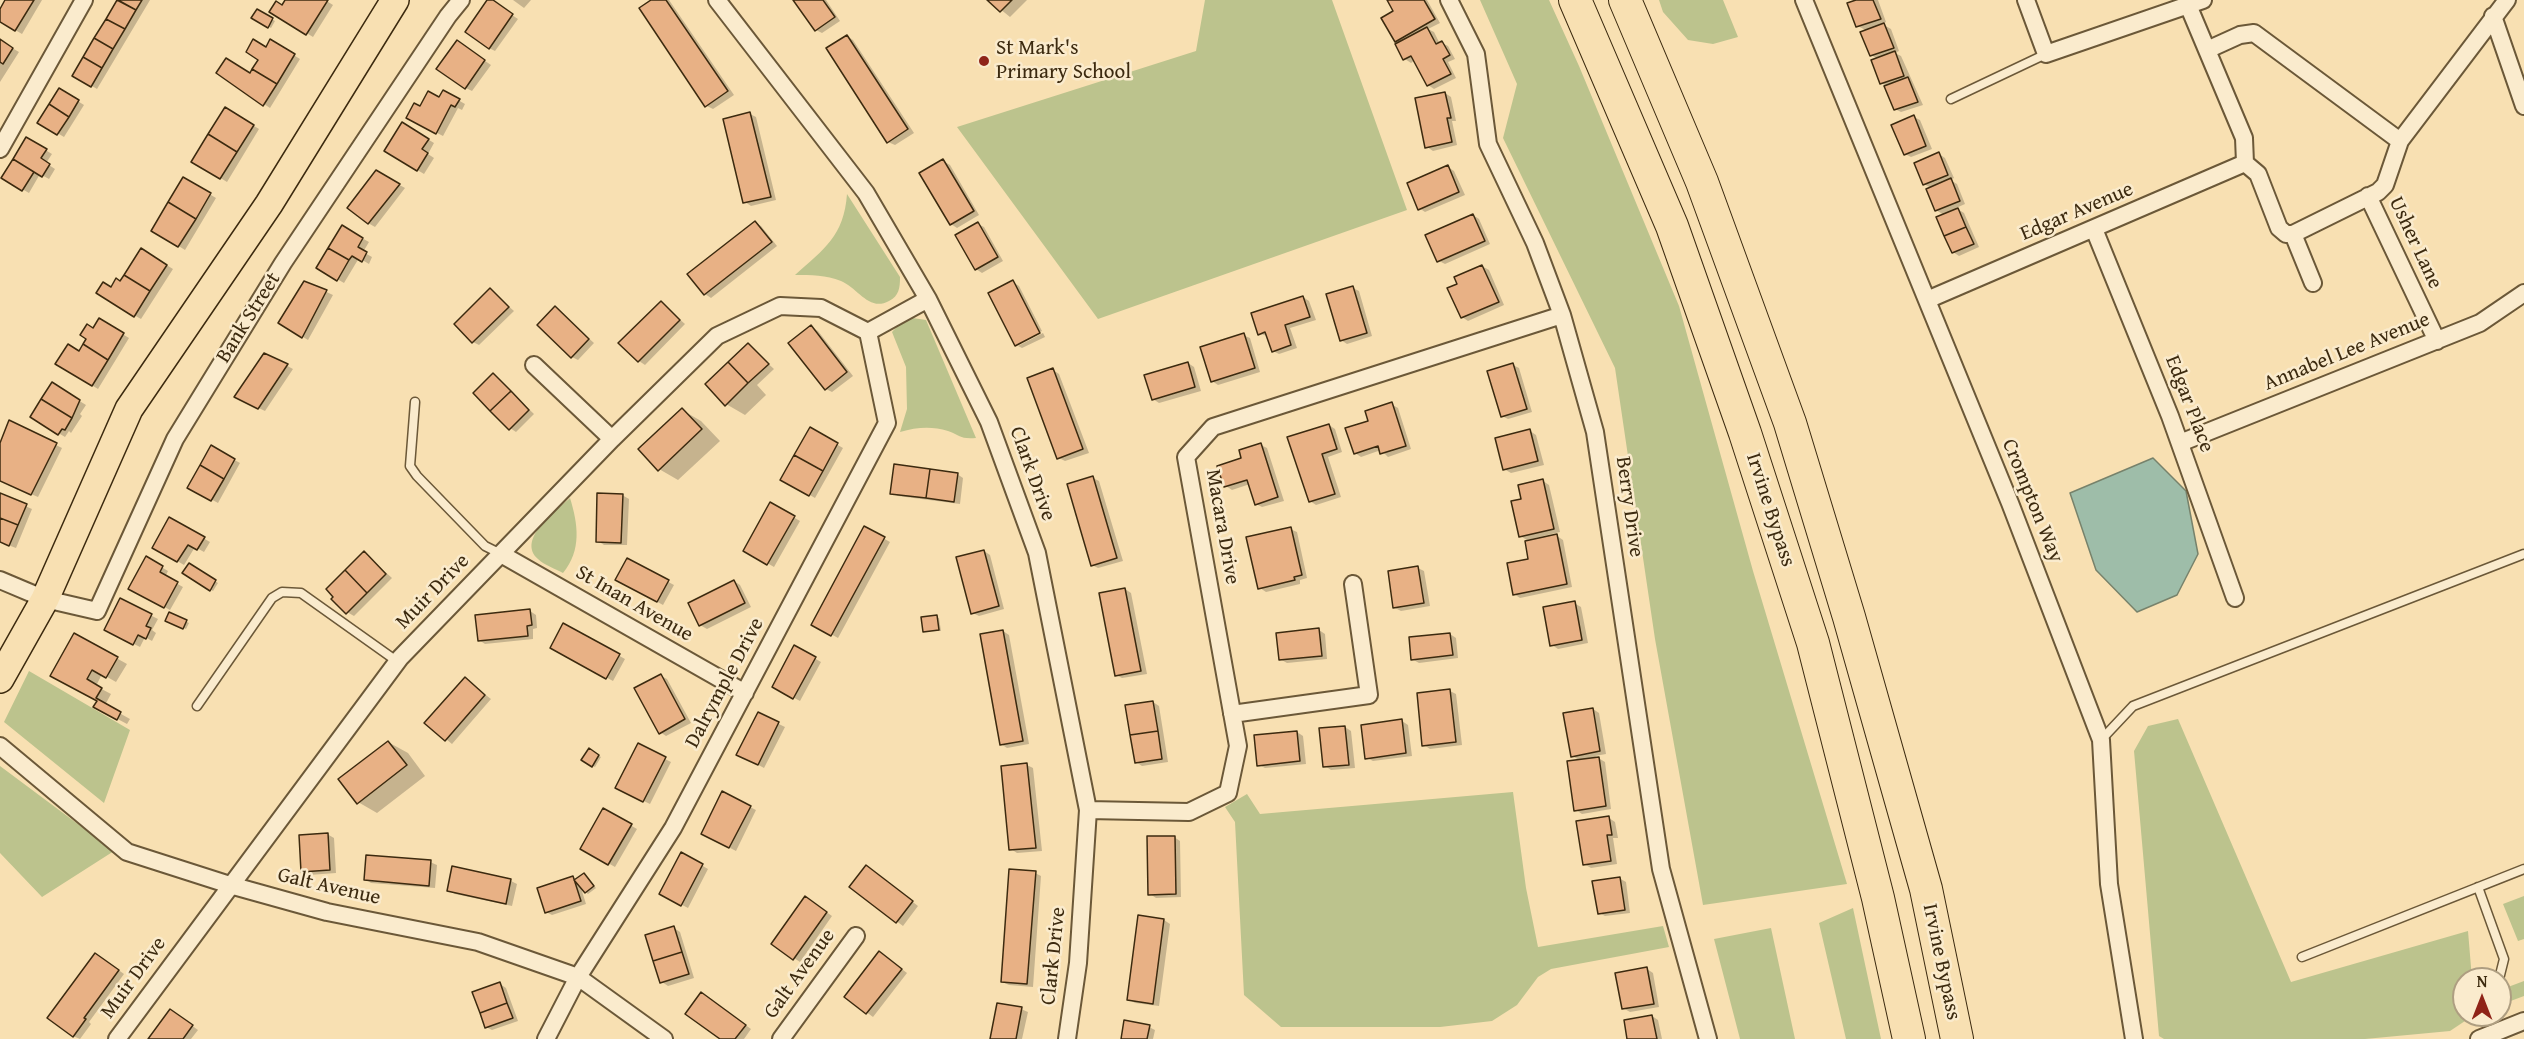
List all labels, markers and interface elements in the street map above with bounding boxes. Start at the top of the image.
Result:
place label: St Mark's Primary School [996,36,1131,86]
marker: St Mark's Primary School [977,54,991,68]
street label: Edgar Avenue [2017,177,2137,247]
street label: Usher Lane [2383,193,2447,293]
street label: Bank Street [211,268,287,368]
street label: Annabel Lee Avenue [2260,307,2434,397]
street label: Edgar Place [2159,352,2219,456]
street label: Clark Drive [1003,424,1061,524]
street label: Crompton Way [1996,436,2068,566]
street label: Irvine Bypass [1740,450,1800,570]
street label: Berry Drive [1609,455,1649,559]
street label: Macara Drive [1199,467,1245,587]
street label: Muir Drive [391,549,475,635]
street label: St Inan Avenue [571,560,697,648]
street label: Dalrymple Drive [680,614,770,752]
street label: Galt Avenue [275,863,383,911]
street label: Irvine Bypass [1916,902,1966,1022]
street label: Clark Drive [1036,906,1072,1006]
street label: Galt Avenue [759,924,841,1024]
street label: Muir Drive [96,932,172,1024]
north arrow [2452,967,2512,1027]
text: N [2477,969,2487,993]

